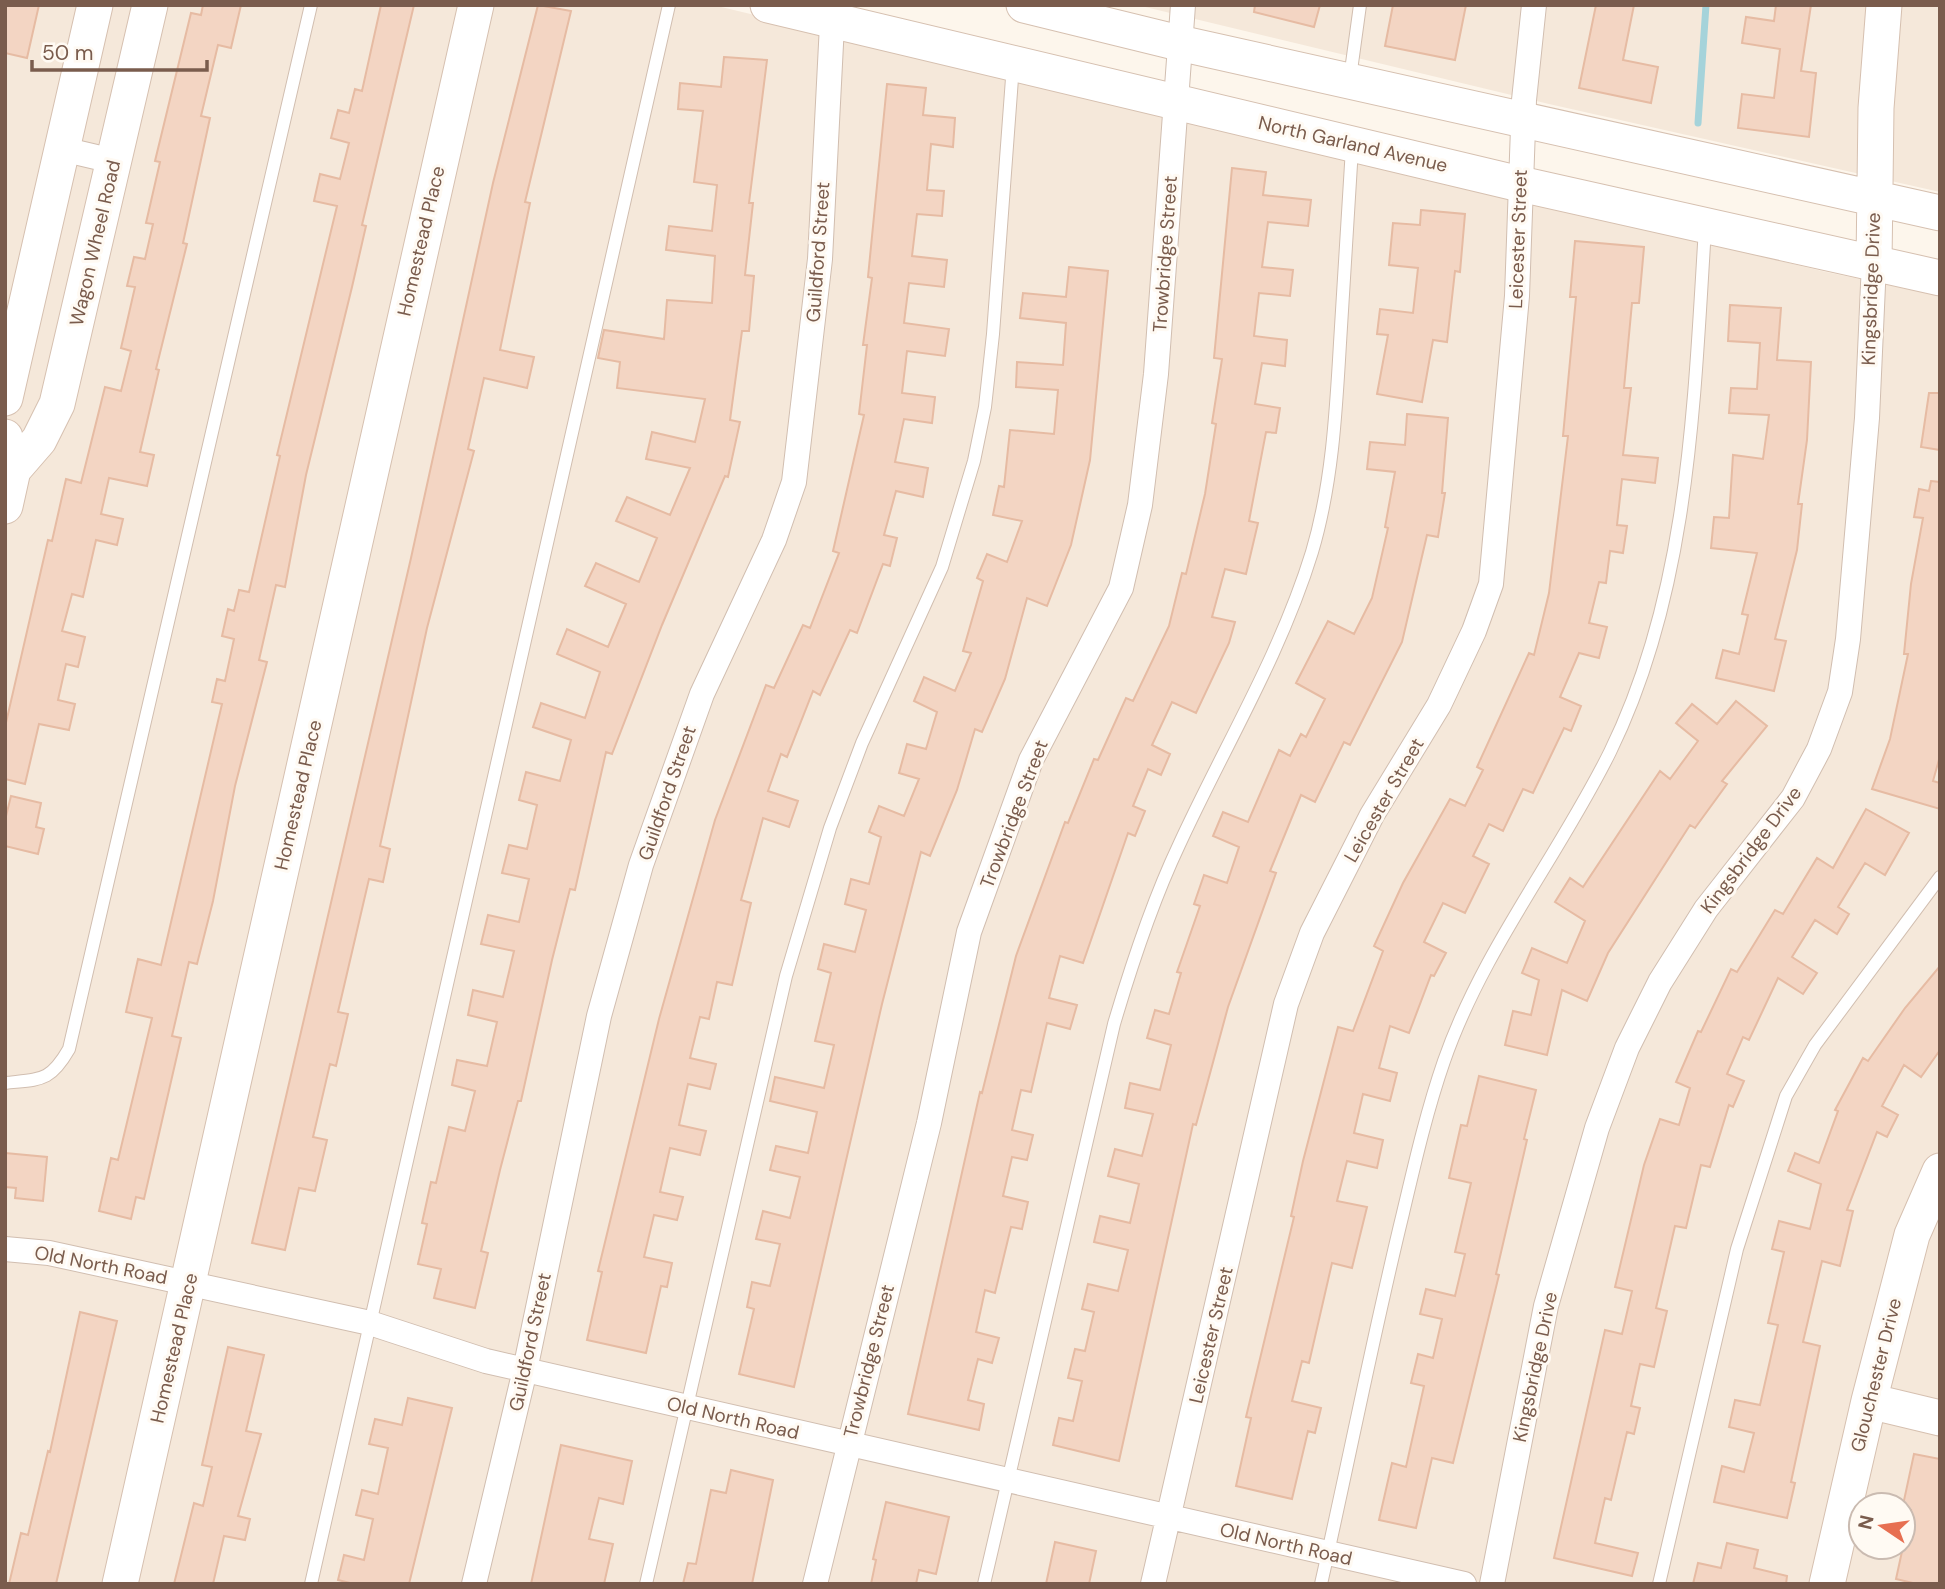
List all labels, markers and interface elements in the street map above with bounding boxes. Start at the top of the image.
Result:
scale bar [32,28,206,72]
text: 50 m [42,39,93,67]
street label: North Garland Avenue [1256,110,1450,178]
street label: Wagon Wheel Road [64,158,126,328]
street label: Homestead Place [392,163,450,319]
street label: Leicester Street [1503,169,1533,309]
street label: Trowbridge Street [1147,175,1183,333]
street label: Guildford Street [801,181,835,323]
street label: Kingsbridge Drive [1856,212,1886,366]
street label: Homestead Place [269,717,327,873]
street label: Guildford Street [632,722,702,864]
street label: Leicester Street [1338,733,1430,867]
street label: Trowbridge Street [974,736,1054,892]
street label: Kingsbridge Drive [1695,781,1807,919]
street label: Old North Road [32,1240,170,1290]
street label: Leicester Street [1183,1264,1239,1406]
street label: Homestead Place [145,1270,203,1426]
street label: Guildford Street [503,1271,557,1413]
street label: Trowbridge Street [838,1282,900,1440]
street label: Kingsbridge Drive [1507,1289,1563,1445]
street label: Glouchester Drive [1845,1296,1907,1454]
street label: Old North Road [664,1391,802,1445]
north arrow [1847,1491,1917,1561]
text: N [1852,1513,1880,1532]
street label: Old North Road [1217,1517,1355,1571]

